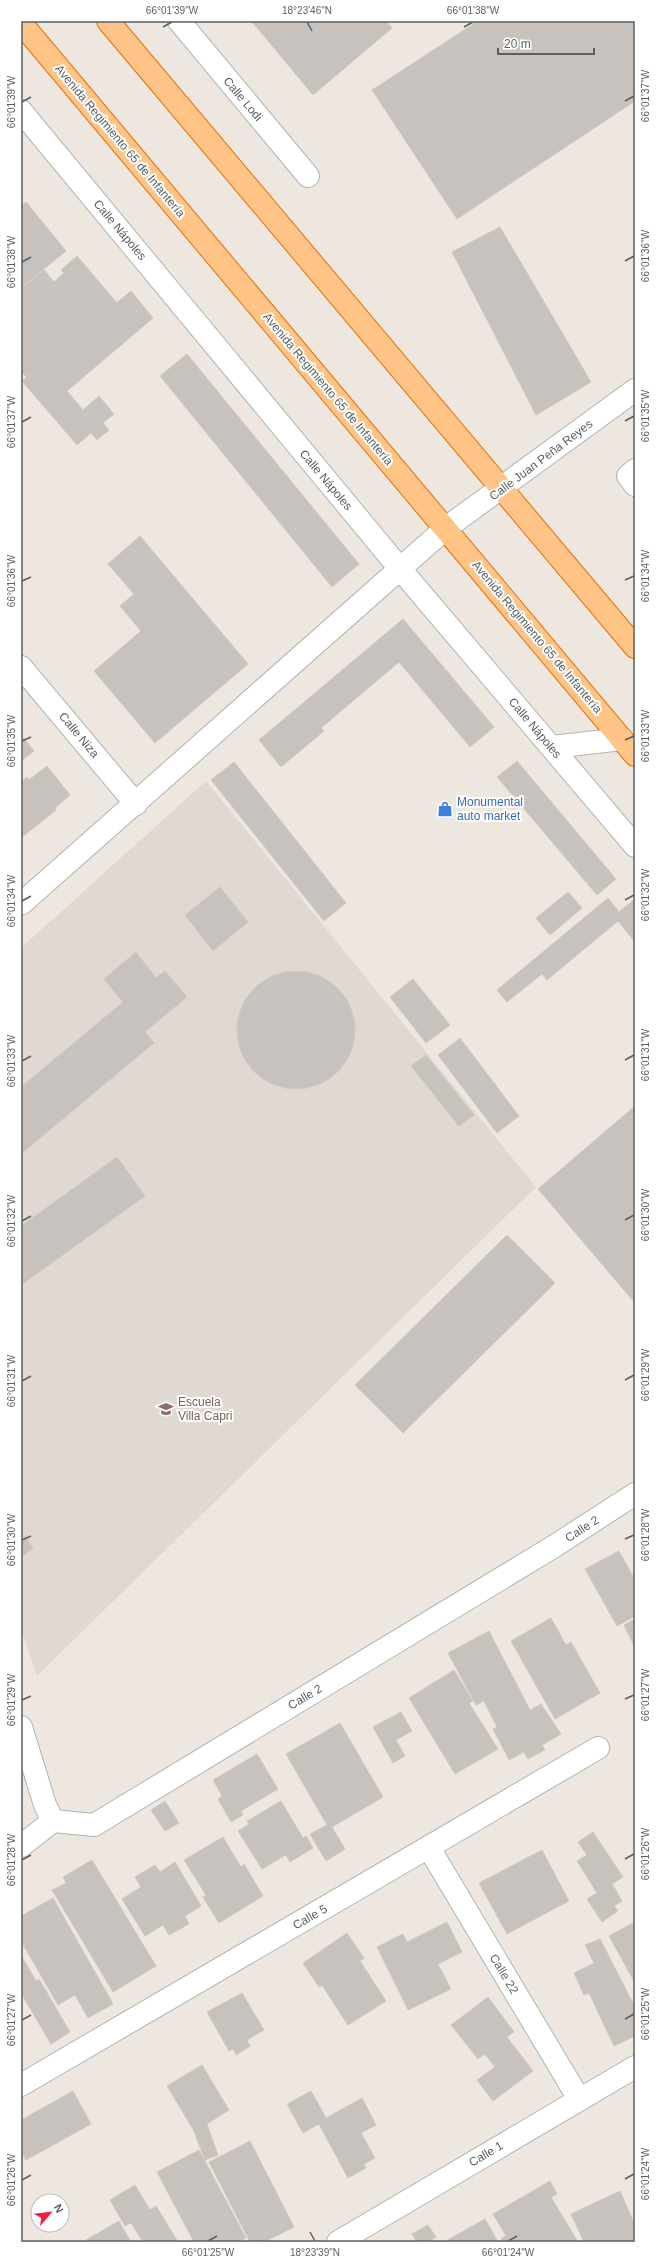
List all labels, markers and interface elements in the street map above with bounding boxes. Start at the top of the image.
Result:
text: 66°01'39"W [146,5,199,16]
text: 18°23'46"N [282,5,332,16]
text: 66°01'38"W [447,5,500,16]
scale bar [498,30,594,56]
text: 20 m [504,37,531,51]
street label: Avenida Regimiento 65 de Infantería [52,62,188,220]
text: 66°01'37"W [640,69,651,122]
street label: Calle Lodi [220,74,266,124]
text: 66°01'39"W [6,75,17,128]
street label: Calle Nápoles [91,197,149,263]
text: 66°01'36"W [640,229,651,282]
text: 66°01'38"W [6,235,17,288]
street label: Avenida Regimiento 65 de Infantería [260,310,396,468]
text: 66°01'35"W [640,389,651,442]
text: 66°01'37"W [6,395,17,448]
street label: Calle Juan Peña Reyes [487,417,595,503]
street label: Calle Nápoles [297,447,355,513]
text: 66°01'34"W [640,549,651,602]
text: 66°01'36"W [6,554,17,607]
street label: Avenida Regimiento 65 de Infantería [469,558,605,716]
street label: Calle Nápoles [506,695,564,761]
text: 66°01'33"W [640,709,651,762]
street label: Calle Niza [56,710,102,761]
text: 66°01'35"W [6,714,17,767]
place label: Monumental auto market [457,795,523,823]
shop icon: Monumental auto market [436,800,454,818]
text: 66°01'32"W [640,868,651,921]
text: 66°01'34"W [6,874,17,927]
text: 66°01'31"W [640,1028,651,1081]
text: 66°01'33"W [6,1034,17,1087]
text: 66°01'30"W [640,1188,651,1241]
text: 66°01'32"W [6,1194,17,1247]
text: 66°01'29"W [640,1348,651,1401]
text: 66°01'31"W [6,1354,17,1407]
place label: Escuela Villa Capri [178,1395,232,1423]
school or university icon: Escuela Villa Capri [157,1400,175,1418]
text: 66°01'28"W [640,1508,651,1561]
text: 66°01'30"W [6,1513,17,1566]
street label: Calle 2 [563,1513,602,1545]
text: 66°01'27"W [640,1668,651,1721]
text: 66°01'29"W [6,1673,17,1726]
street label: Calle 2 [285,1681,325,1713]
text: 66°01'26"W [640,1827,651,1880]
text: 66°01'28"W [6,1833,17,1886]
street label: Calle 5 [290,1901,330,1932]
street label: Calle 22 [487,1952,522,1997]
text: 66°01'25"W [640,1987,651,2040]
text: 66°01'27"W [6,1993,17,2046]
street label: Calle 1 [466,2138,506,2170]
text: 66°01'24"W [640,2147,651,2200]
text: 66°01'26"W [6,2153,17,2206]
north arrow [30,2193,70,2233]
text: N [52,2202,66,2215]
text: 66°01'25"W [182,2247,235,2258]
text: 18°23'39"N [290,2247,340,2258]
text: 66°01'24"W [482,2247,535,2258]

